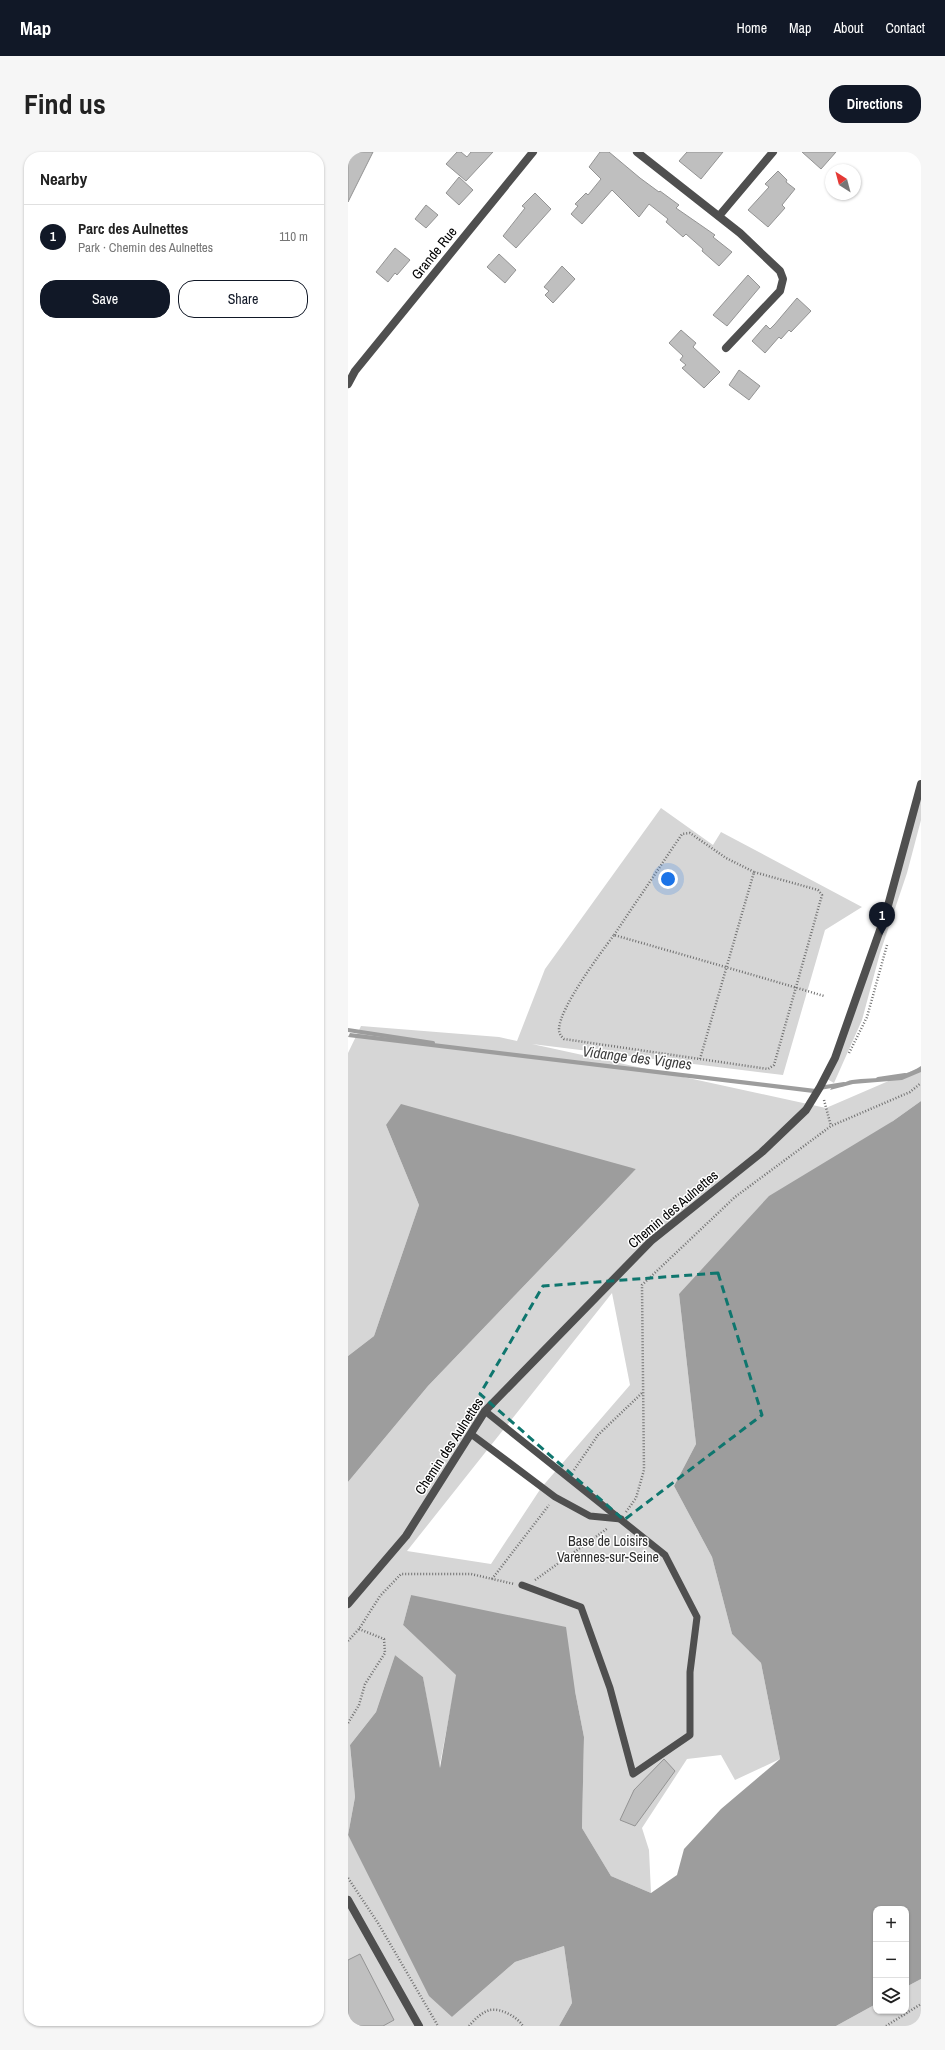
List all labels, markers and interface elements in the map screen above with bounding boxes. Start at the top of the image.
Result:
text: Map [20,15,51,41]
text: Home [736,19,767,37]
text: Map [789,19,811,37]
text: About [833,19,863,37]
text: Contact [885,19,925,37]
text: Find us [24,85,106,123]
button: Directions [829,85,921,123]
north arrow [825,164,861,200]
text: Nearby [40,167,87,190]
text: Parc des Aulnettes [78,218,188,239]
street label: Grande Rue [407,223,461,283]
text: 1 [50,228,56,245]
text: 110 m [279,228,308,245]
text: Park · Chemin des Aulnettes [78,239,213,256]
button: Save [40,280,170,318]
button: Share [178,280,308,318]
your location [658,869,678,889]
pin: 1 [869,902,895,935]
water label: Vidange des Vignes [581,1040,693,1075]
street label: Chemin des Aulnettes [624,1166,722,1252]
street label: Chemin des Aulnettes [411,1394,487,1498]
park label: Base de Loisirs Varennes-sur-Seine [557,1532,659,1566]
map controls [873,1906,909,2014]
button: + [873,1906,909,1942]
button: − [873,1942,909,1978]
button: layers [873,1978,909,2014]

